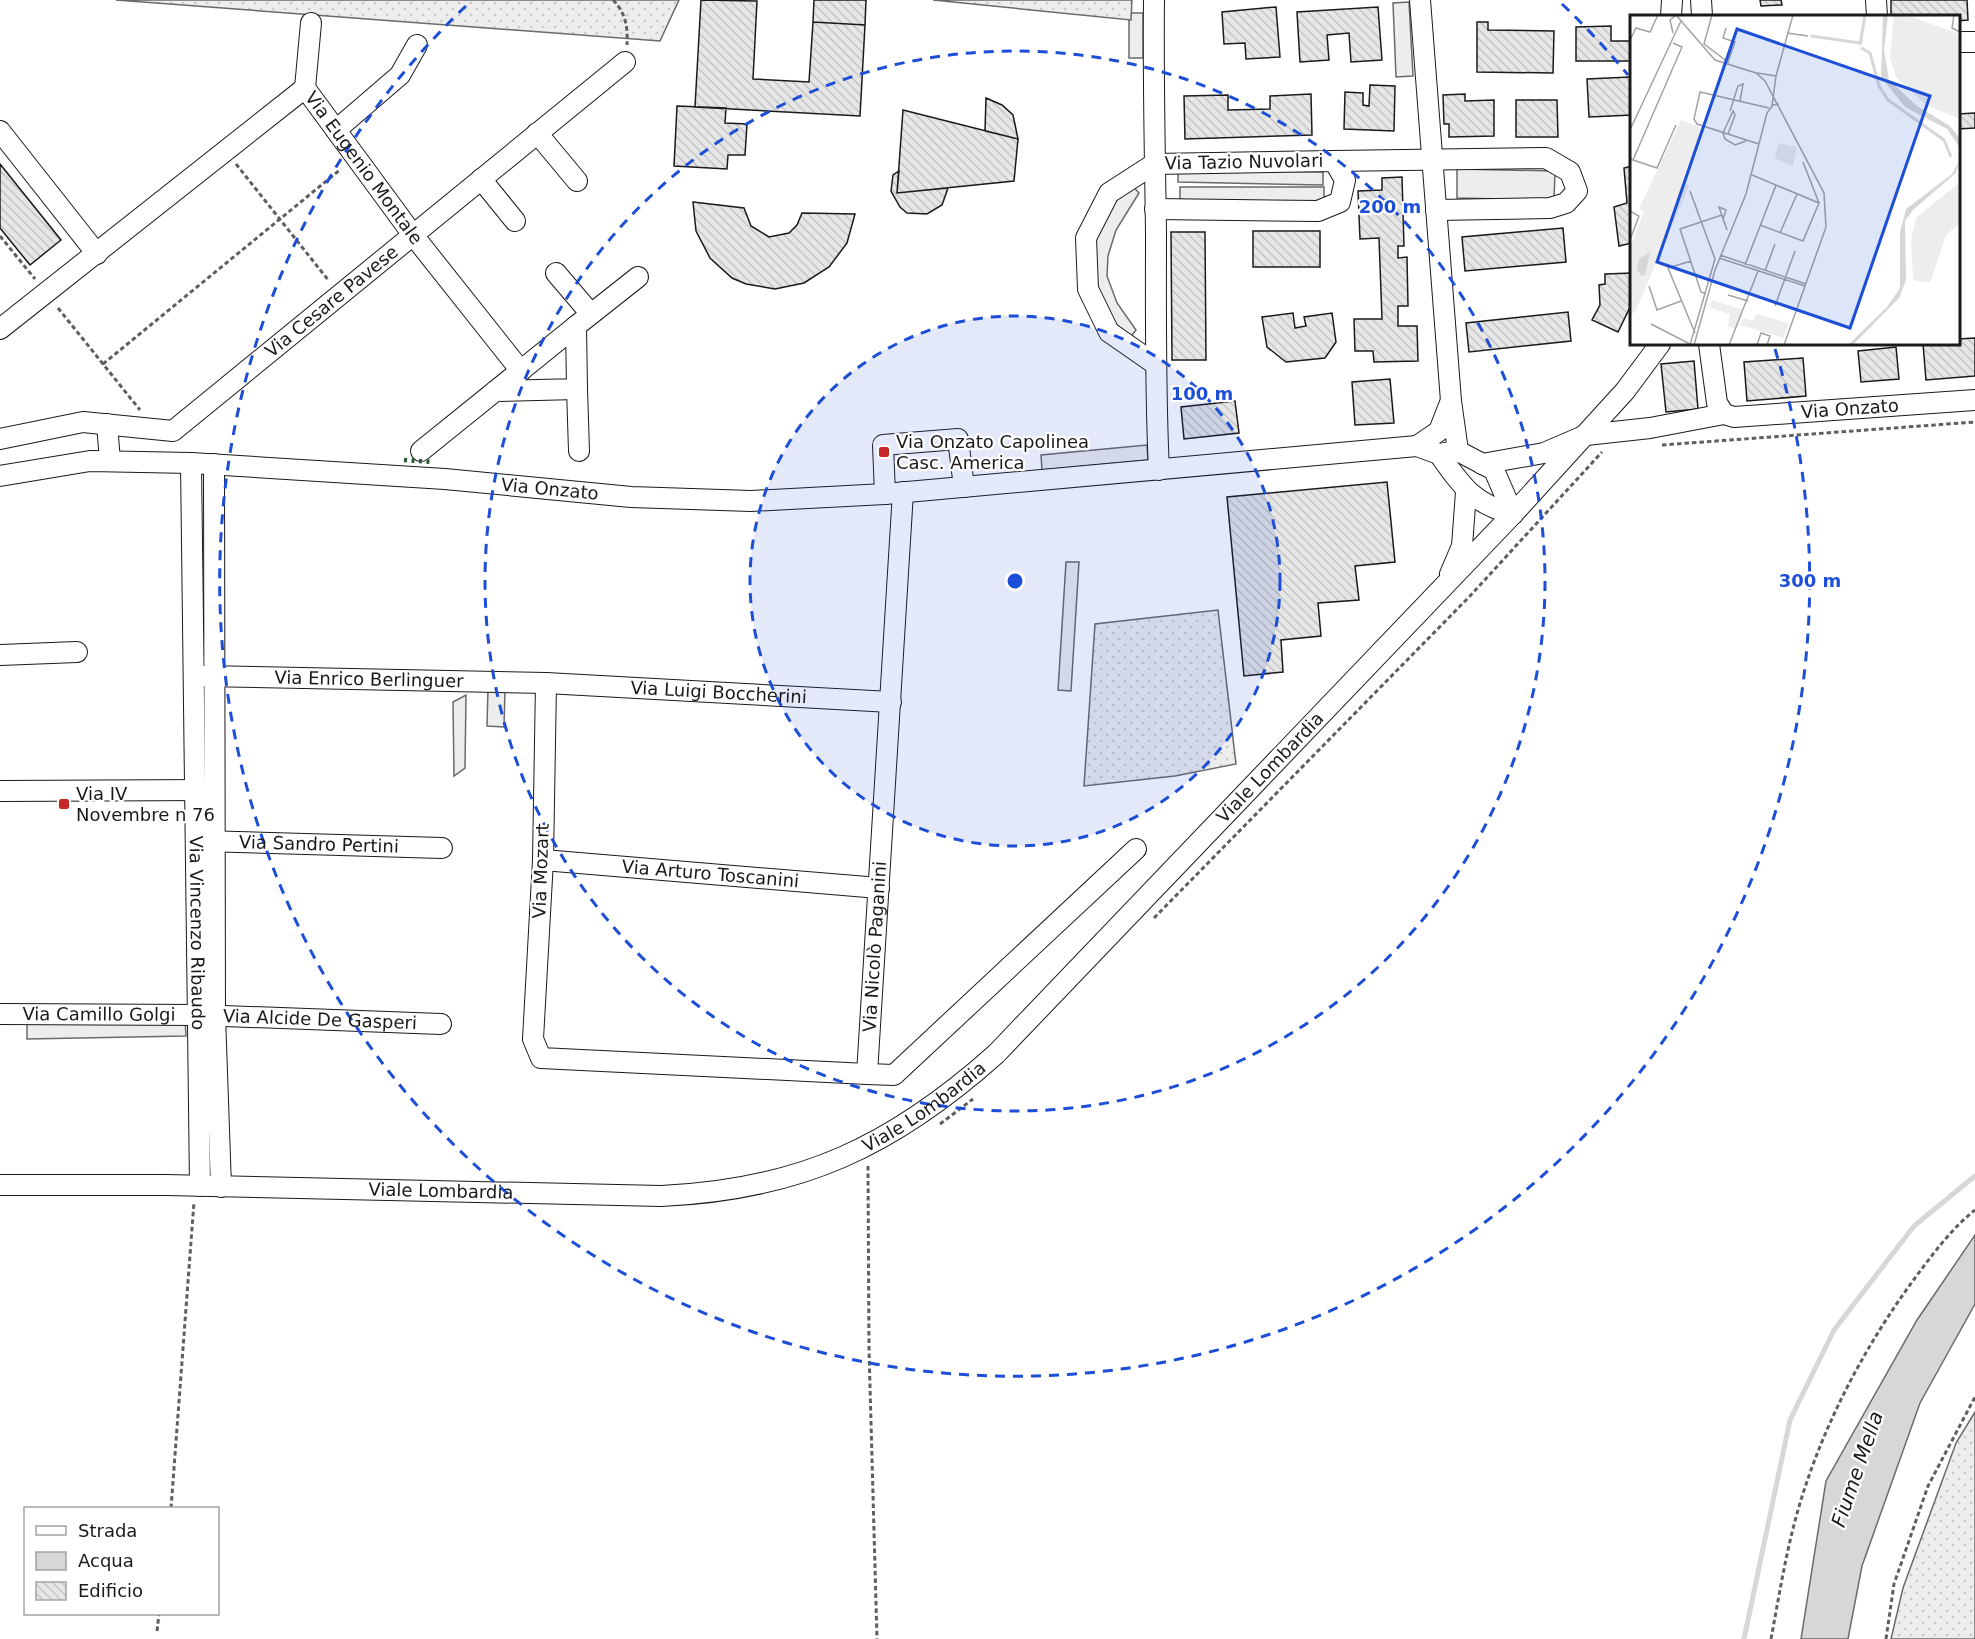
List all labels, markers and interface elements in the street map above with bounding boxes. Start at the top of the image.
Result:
inset map [1630,15,1960,345]
street label: Via Eugenio Montale [301,87,427,248]
street label: Via Tazio Nuvolari [1164,150,1324,173]
text: 200 m [1359,196,1421,217]
street label: Via Cesare Pavese [261,241,402,361]
text: 100 m [1171,383,1233,404]
street label: Via Onzato [1800,394,1899,422]
place label: Via Onzato Capolinea Casc. America [896,431,1089,473]
marker: Via Onzato Capolinea Casc. America [877,445,891,459]
street label: Via Onzato [500,473,600,504]
text: 300 m [1779,570,1841,591]
centre of rings [1005,571,1025,591]
street label: Via Enrico Berlinguer [274,666,464,691]
street label: Via Luigi Boccherini [630,677,807,707]
street label: Viale Lombardia [1212,708,1328,827]
place label: Via IV Novembre n 76 [76,783,215,825]
marker: Via IV Novembre n 76 [57,797,71,811]
street label: Via Mozart [528,823,553,919]
street label: Via Sandro Pertini [239,831,399,857]
street label: Via Vincenzo Ribaudo [186,836,209,1030]
street label: Via Arturo Toscanini [621,856,800,891]
street label: Via Nicolò Paganini [859,860,890,1033]
street label: Via Camillo Golgi [22,1003,176,1025]
street label: Via Alcide De Gasperi [223,1005,417,1033]
street label: Viale Lombardia [859,1057,990,1156]
street label: Viale Lombardia [368,1179,514,1203]
water label: Fiume Mella [1826,1408,1888,1530]
legend [24,1507,219,1615]
text: Strada [78,1520,137,1541]
text: Acqua [78,1550,134,1571]
text: Edificio [78,1580,143,1601]

